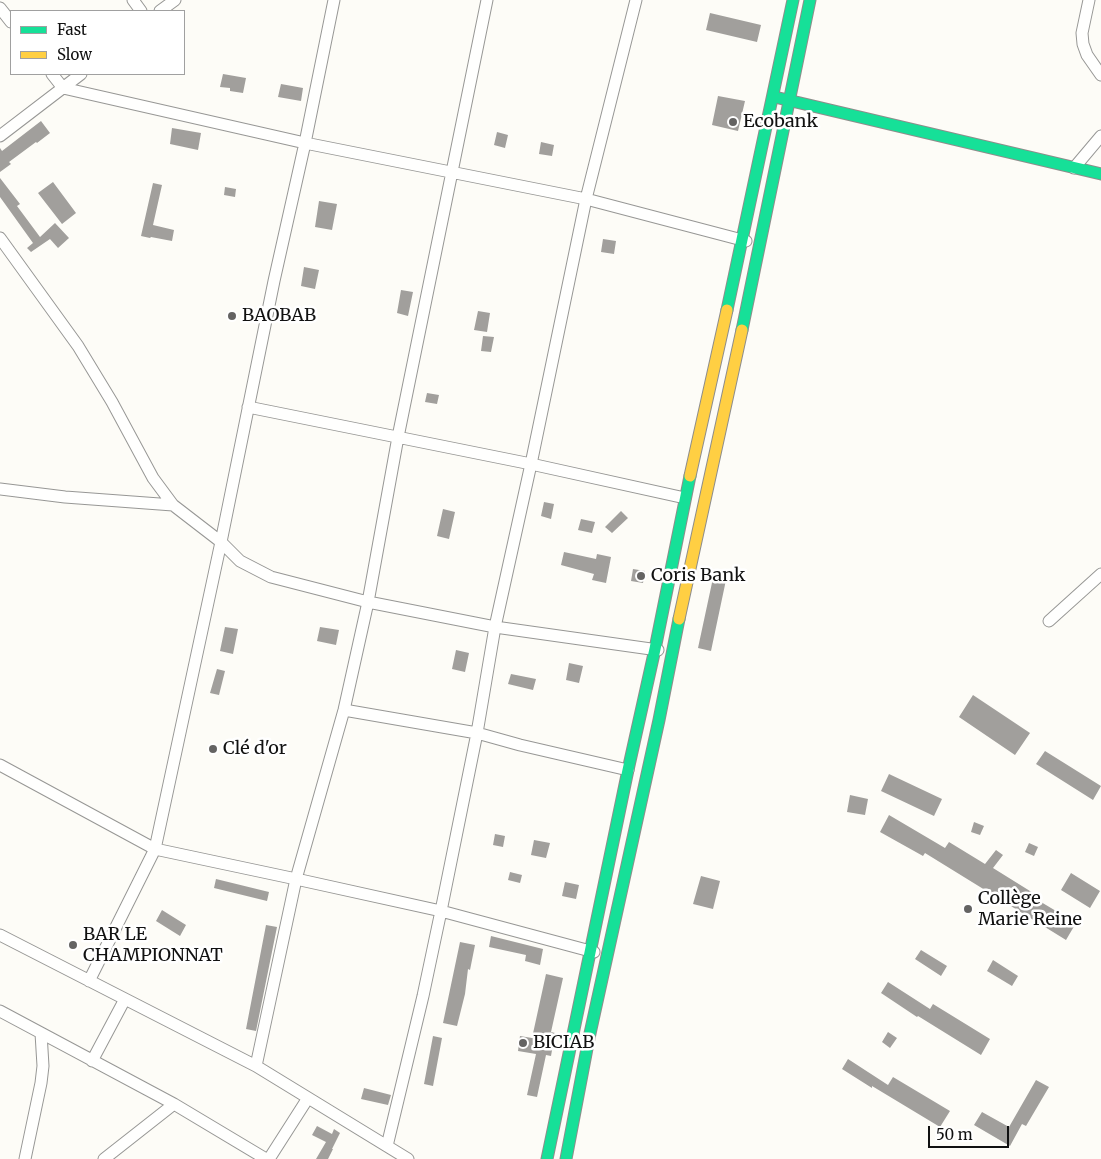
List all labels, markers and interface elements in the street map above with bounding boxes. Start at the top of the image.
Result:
legend [10,10,185,75]
text: Fast [57,20,87,39]
text: Slow [57,45,92,64]
place label: Ecobank [743,111,818,133]
marker: Ecobank [727,116,739,128]
place label: BAOBAB [242,305,316,327]
marker: BAOBAB [226,310,238,322]
place label: Coris Bank [651,565,745,587]
marker: Coris Bank [635,570,647,582]
place label: Clé d'or [223,738,287,760]
marker: Clé d'or [207,743,219,755]
place label: Collège Marie Reine [978,888,1082,931]
marker: Collège Marie Reine [962,903,974,915]
place label: BAR LE CHAMPIONNAT [83,924,223,966]
marker: BAR LE CHAMPIONNAT [67,939,79,951]
place label: BICIAB [533,1032,594,1054]
marker: BICIAB [517,1037,529,1049]
scale bar [931,1116,1012,1148]
text: 50 m [936,1125,973,1144]

